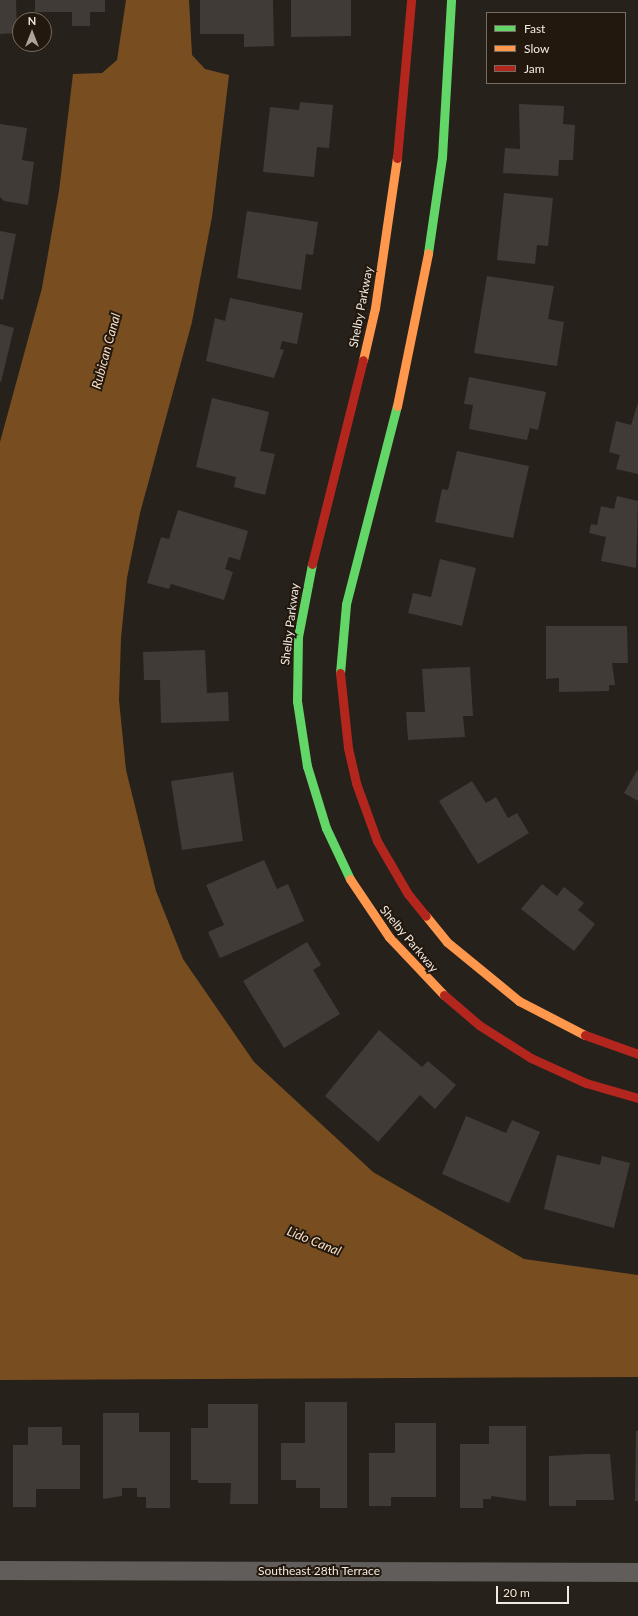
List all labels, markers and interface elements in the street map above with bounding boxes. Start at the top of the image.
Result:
north arrow [12,12,52,52]
legend [486,12,626,84]
text: N [28,14,36,27]
text: Fast [524,21,545,36]
text: Slow [524,41,549,56]
text: Jam [524,61,545,76]
street label: Shelby Parkway [346,265,376,349]
water label: Rubican Canal [88,311,124,391]
street label: Shelby Parkway [278,582,302,666]
street label: Shelby Parkway [377,903,441,975]
water label: Lido Canal [285,1223,343,1259]
street label: Southeast 28th Terrace [258,1564,380,1578]
scale bar [498,1578,571,1604]
text: 20 m [503,1585,530,1600]

